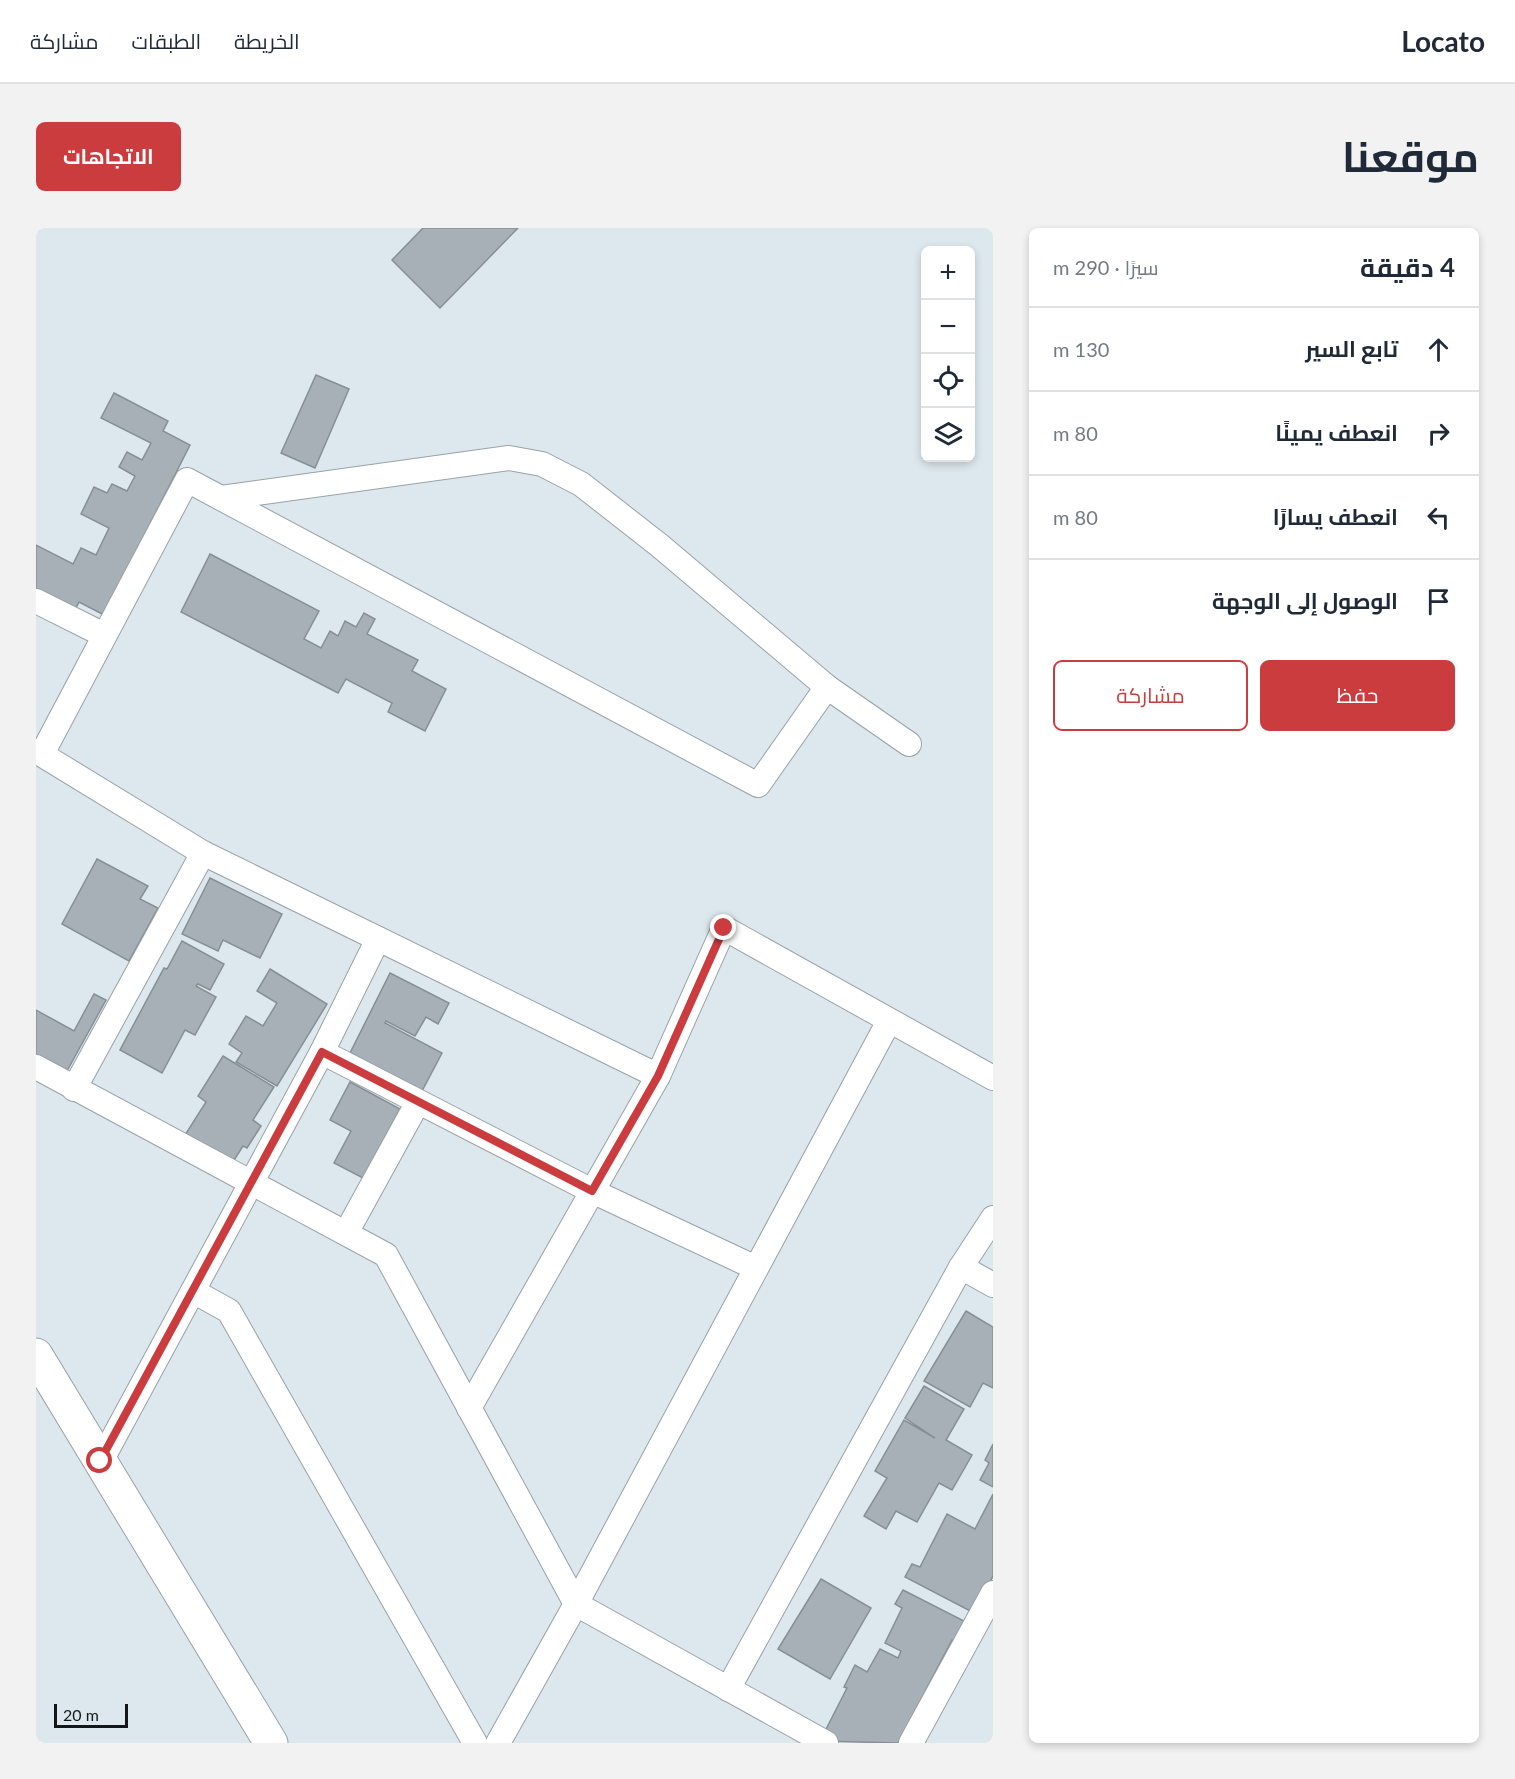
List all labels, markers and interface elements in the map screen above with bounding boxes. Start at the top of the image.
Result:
text: Locato [1401,24,1485,58]
text: مشاركة [30,28,99,53]
text: الطبقات [132,28,201,53]
text: الخريطة [234,28,300,53]
button: الاتجاهات [36,122,181,191]
text: موقعنا [1342,131,1479,181]
map controls [921,246,975,462]
button: + [921,246,975,300]
text: 4 دقيقة [1360,251,1455,283]
text: سيرًا · 290 m [1053,255,1159,279]
button: − [921,300,975,354]
icon: ahead [1422,333,1455,366]
text: تابع السير [1305,335,1398,362]
text: 130 m [1053,337,1109,361]
button: locate [921,354,975,408]
button: layers [921,408,975,462]
icon: right [1422,417,1455,450]
text: انعطف يمينًا [1275,419,1398,446]
text: 80 m [1053,421,1098,445]
icon: left [1422,501,1455,534]
text: انعطف يسارًا [1273,503,1398,530]
text: 80 m [1053,505,1098,529]
icon: arrive [1422,585,1455,618]
text: الوصول إلى الوجهة [1212,587,1398,614]
button: مشاركة [1053,660,1248,731]
button: حفظ [1260,660,1455,731]
route end [710,914,736,940]
route start [86,1447,112,1473]
scale bar [54,1701,128,1728]
text: 20 m [63,1705,99,1724]

